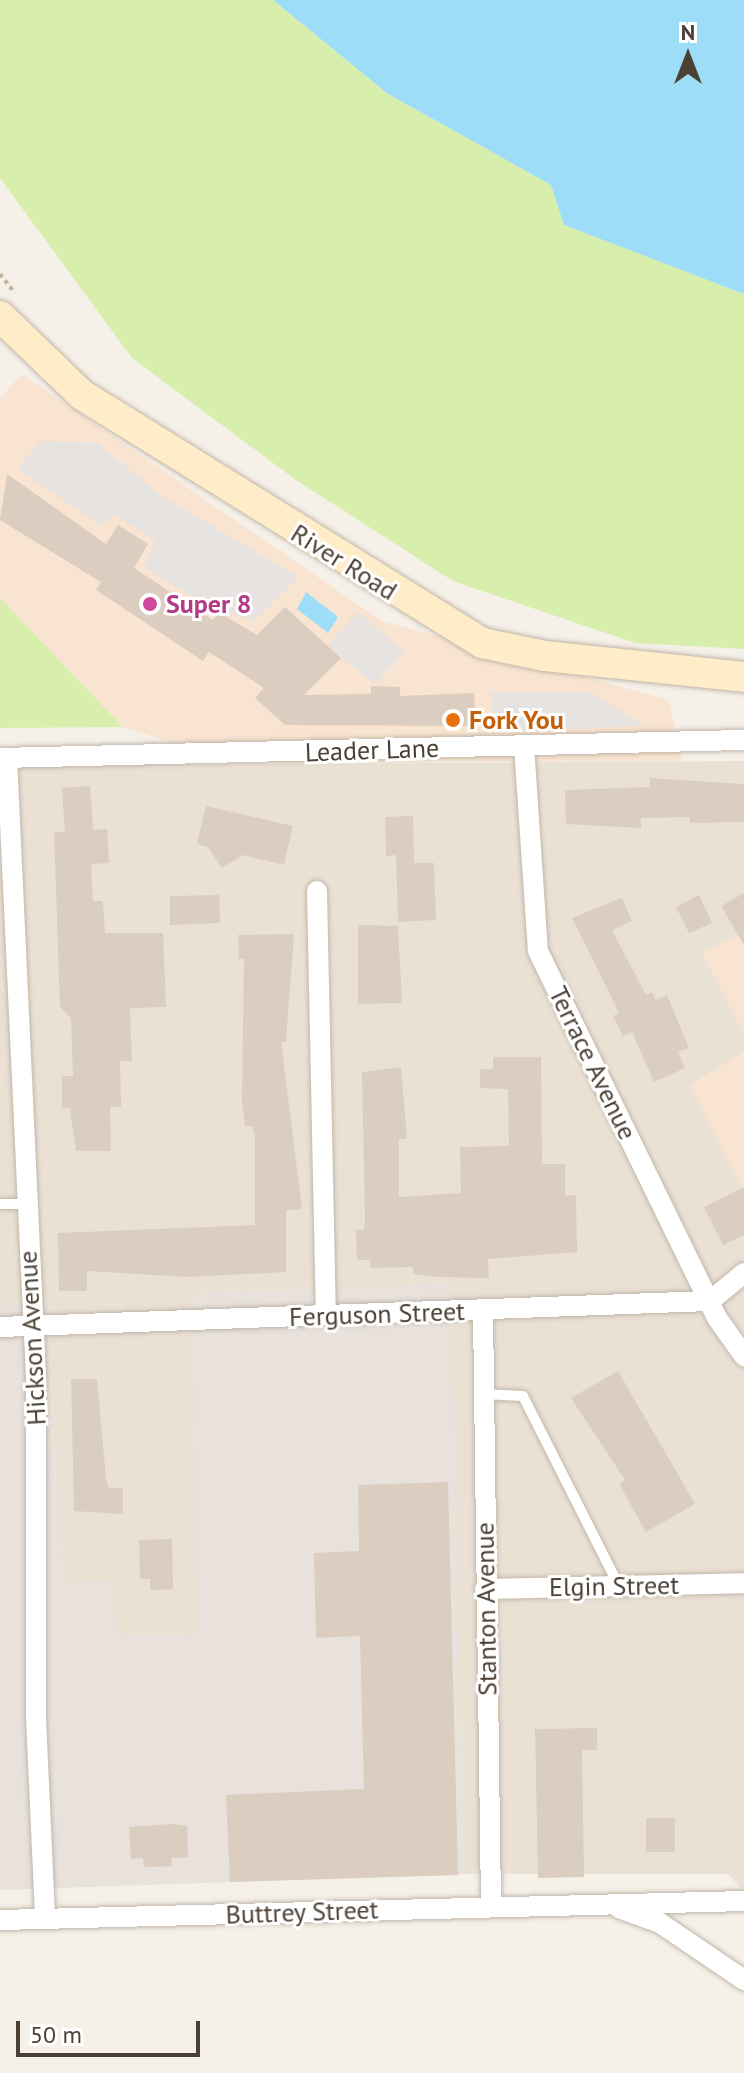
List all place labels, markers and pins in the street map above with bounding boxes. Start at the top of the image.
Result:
place label: Super 8 [166,588,251,620]
marker: Super 8 [141,595,159,613]
place label: Fork You [469,704,565,736]
marker: Fork You [444,711,462,729]

